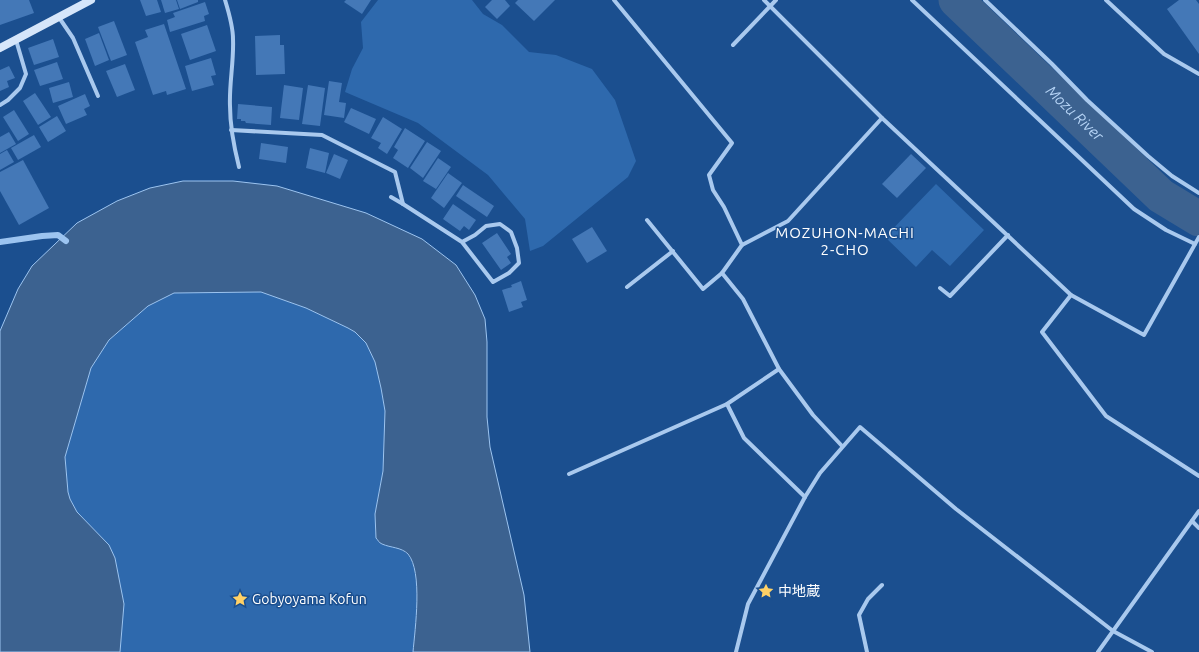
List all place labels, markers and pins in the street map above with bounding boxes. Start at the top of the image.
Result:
place icon: 中地蔵 [757,582,775,600]
place label: 中地蔵 [778,583,820,599]
place icon: Gobyoyama Kofun [231,590,249,608]
place label: Gobyoyama Kofun [252,591,367,607]

